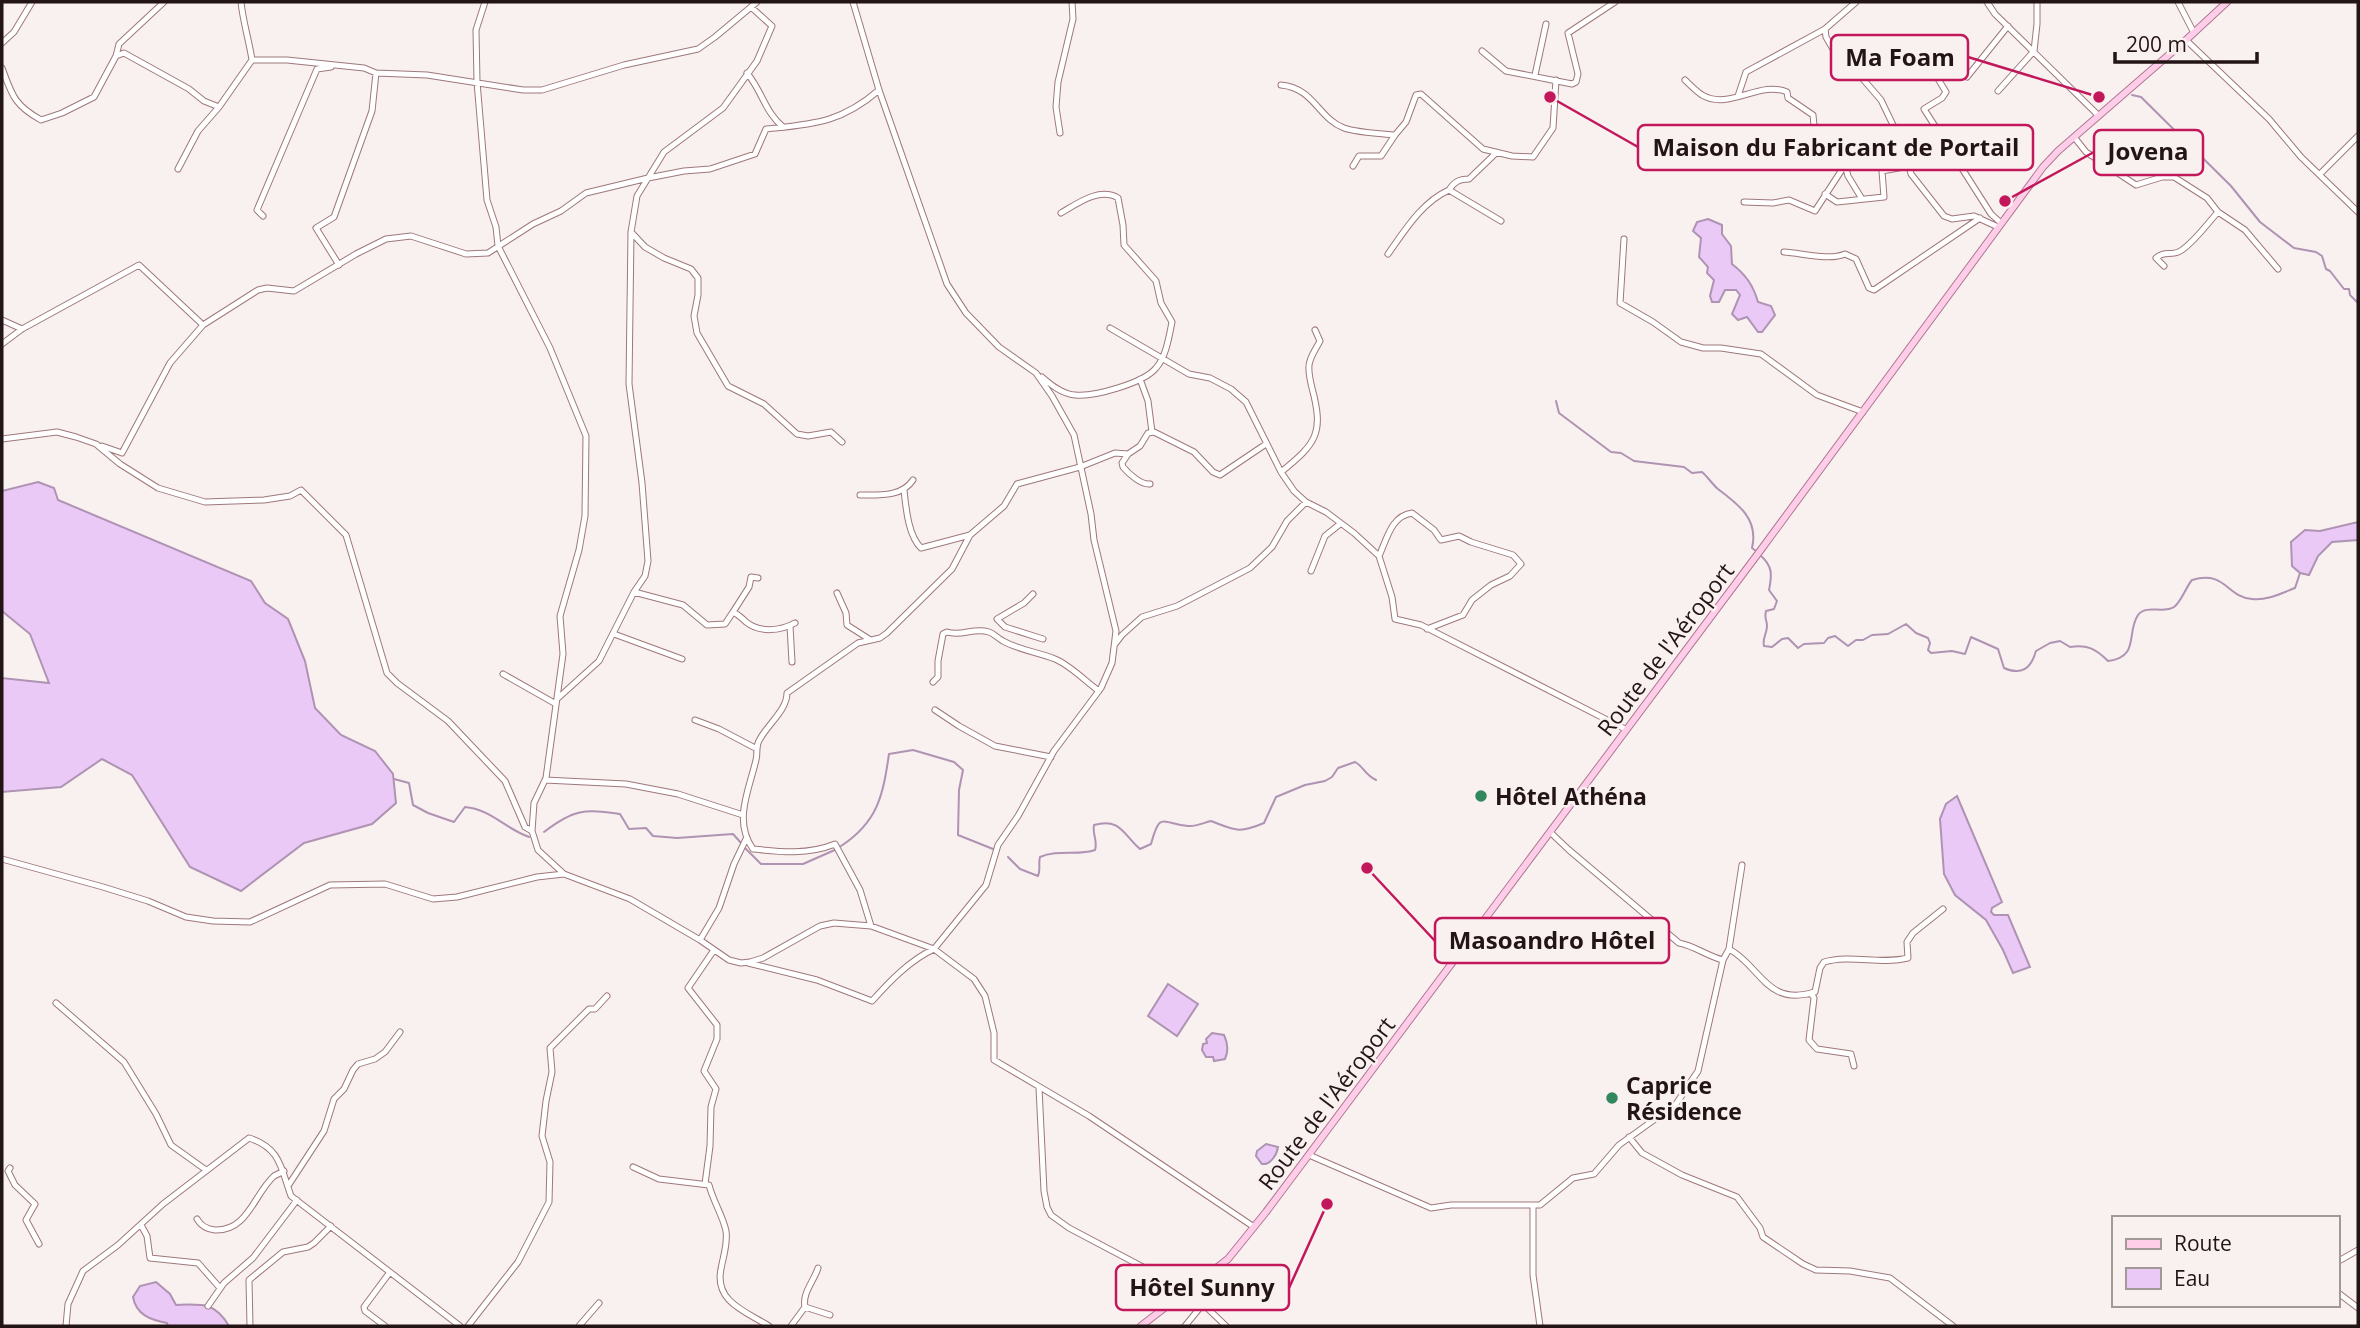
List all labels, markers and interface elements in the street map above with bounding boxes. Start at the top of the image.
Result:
scale bar [2115,21,2257,65]
text: 200 m [2126,30,2187,58]
callout: Ma Foam [1831,35,1968,80]
text: Ma Foam [1845,40,1955,73]
callout: Maison du Fabricant de Portail [1638,125,2033,170]
text: Maison du Fabricant de Portail [1653,130,2019,163]
callout: Jovena [2094,130,2203,175]
text: Jovena [2106,134,2188,167]
street label: Route de l'Aéroport [1589,556,1741,742]
place label: Hôtel Athéna [1495,780,1647,812]
marker: Hôtel Athéna [1473,788,1489,804]
callout: Masoandro Hôtel [1435,918,1669,963]
text: Masoandro Hôtel [1449,923,1655,956]
street label: Route de l'Aéroport [1250,1010,1402,1196]
place label: Caprice Résidence [1626,1069,1742,1127]
marker: Caprice Résidence [1604,1090,1620,1106]
legend [2112,1216,2339,1307]
text: Route [2174,1229,2232,1257]
text: Eau [2174,1264,2210,1292]
callout: Hôtel Sunny [1116,1265,1289,1310]
text: Hôtel Sunny [1129,1270,1275,1303]

